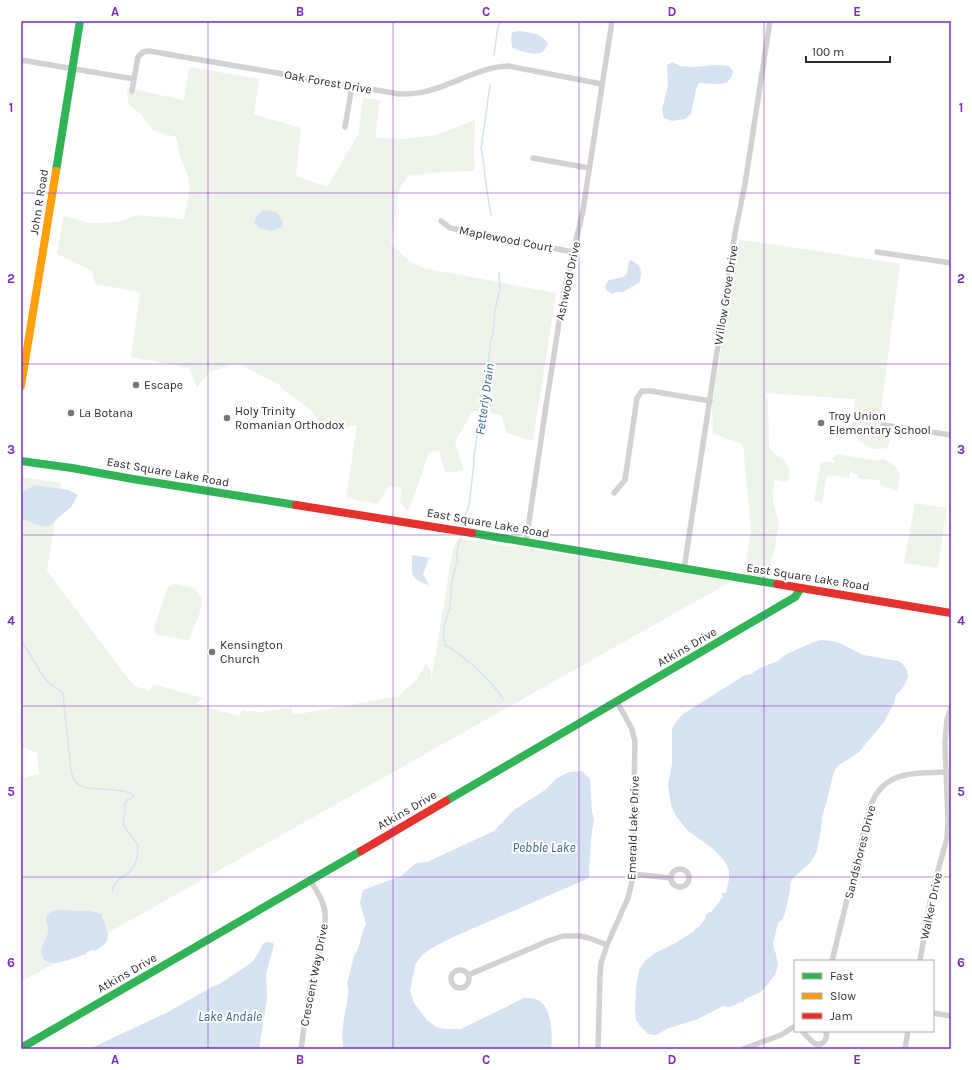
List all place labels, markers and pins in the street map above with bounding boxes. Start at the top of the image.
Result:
place label: Escape [144,378,183,392]
marker: Escape [131,380,141,390]
place label: Holy Trinity Romanian Orthodox [235,404,344,432]
place label: La Botana [79,406,133,420]
marker: La Botana [66,408,76,418]
place label: Troy Union Elementary School [829,409,931,437]
marker: Holy Trinity Romanian Orthodox [222,413,232,423]
marker: Troy Union Elementary School [816,418,826,428]
place label: Kensington Church [220,638,283,666]
marker: Kensington Church [207,647,217,657]

